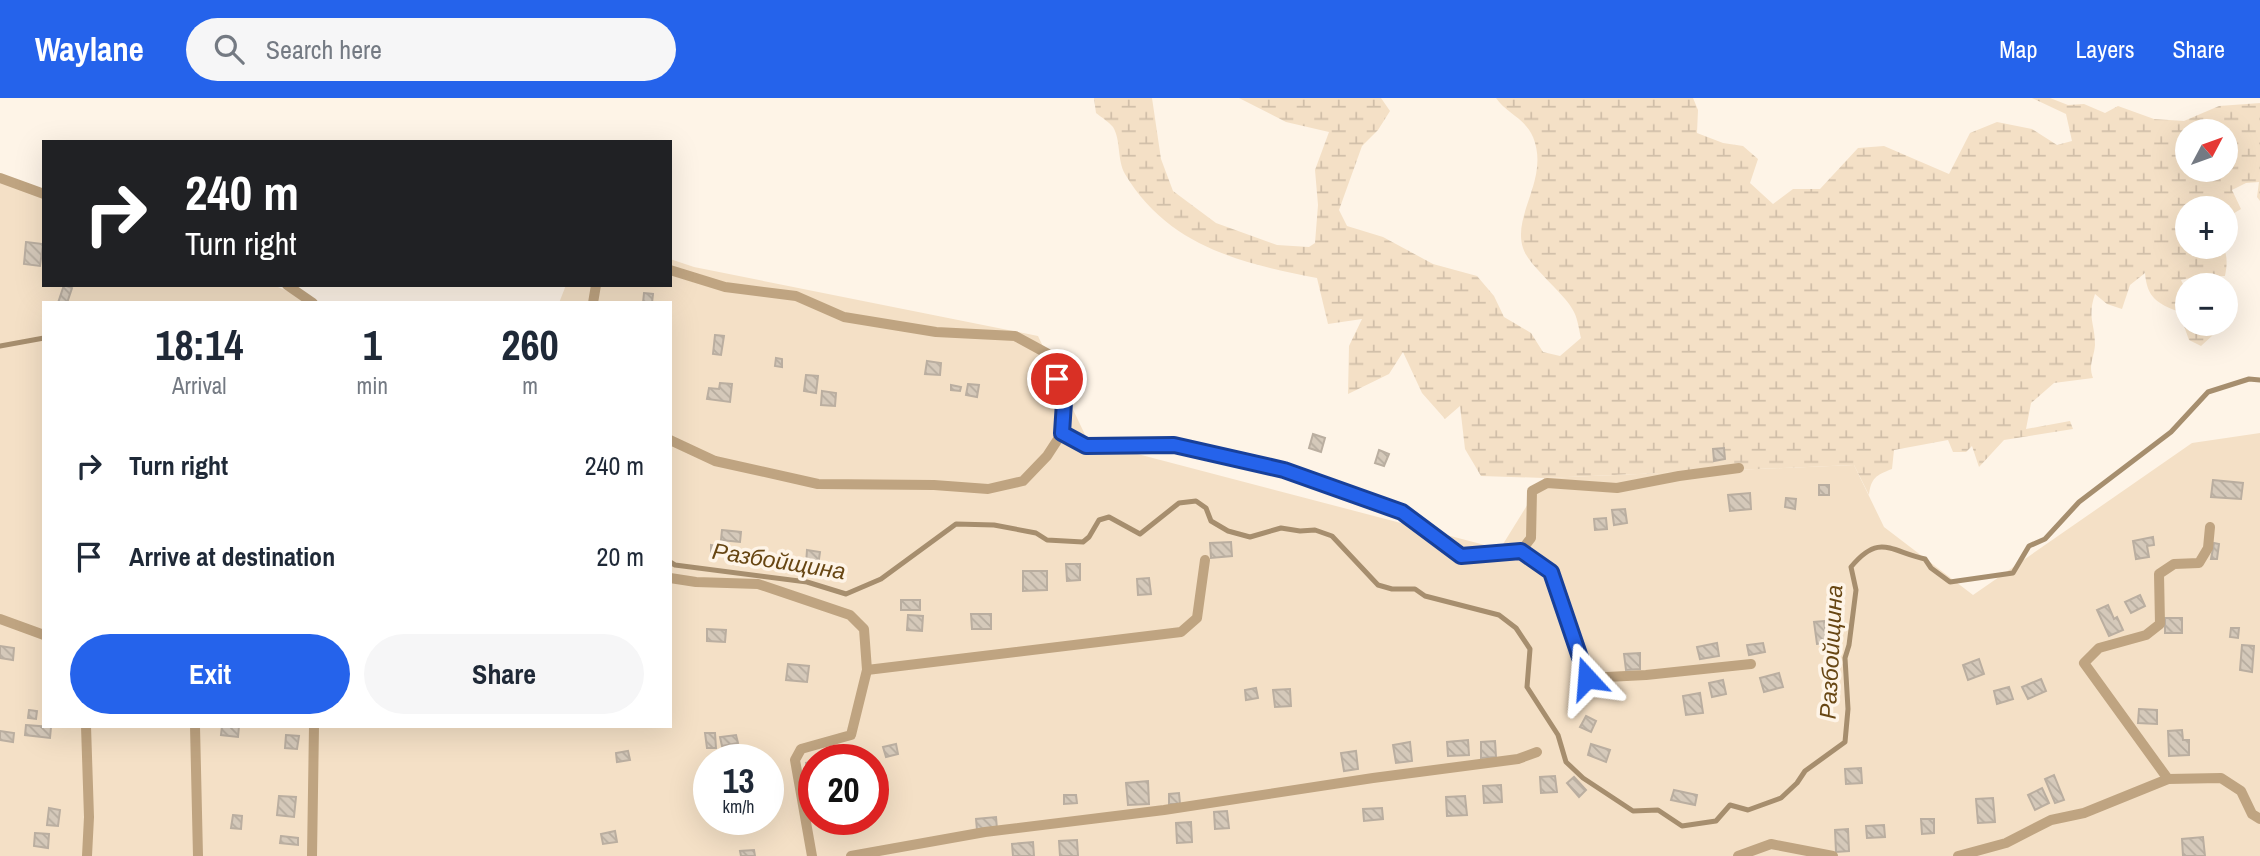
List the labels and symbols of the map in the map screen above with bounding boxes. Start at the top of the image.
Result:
north arrow [2175,119,2238,182]
pin [1027,349,1087,409]
water label: Разбойщина [710,535,848,586]
water label: Разбойщина [1812,584,1849,720]
position arrow [1550,641,1624,715]
speed limit sign: 20 [798,744,889,835]

